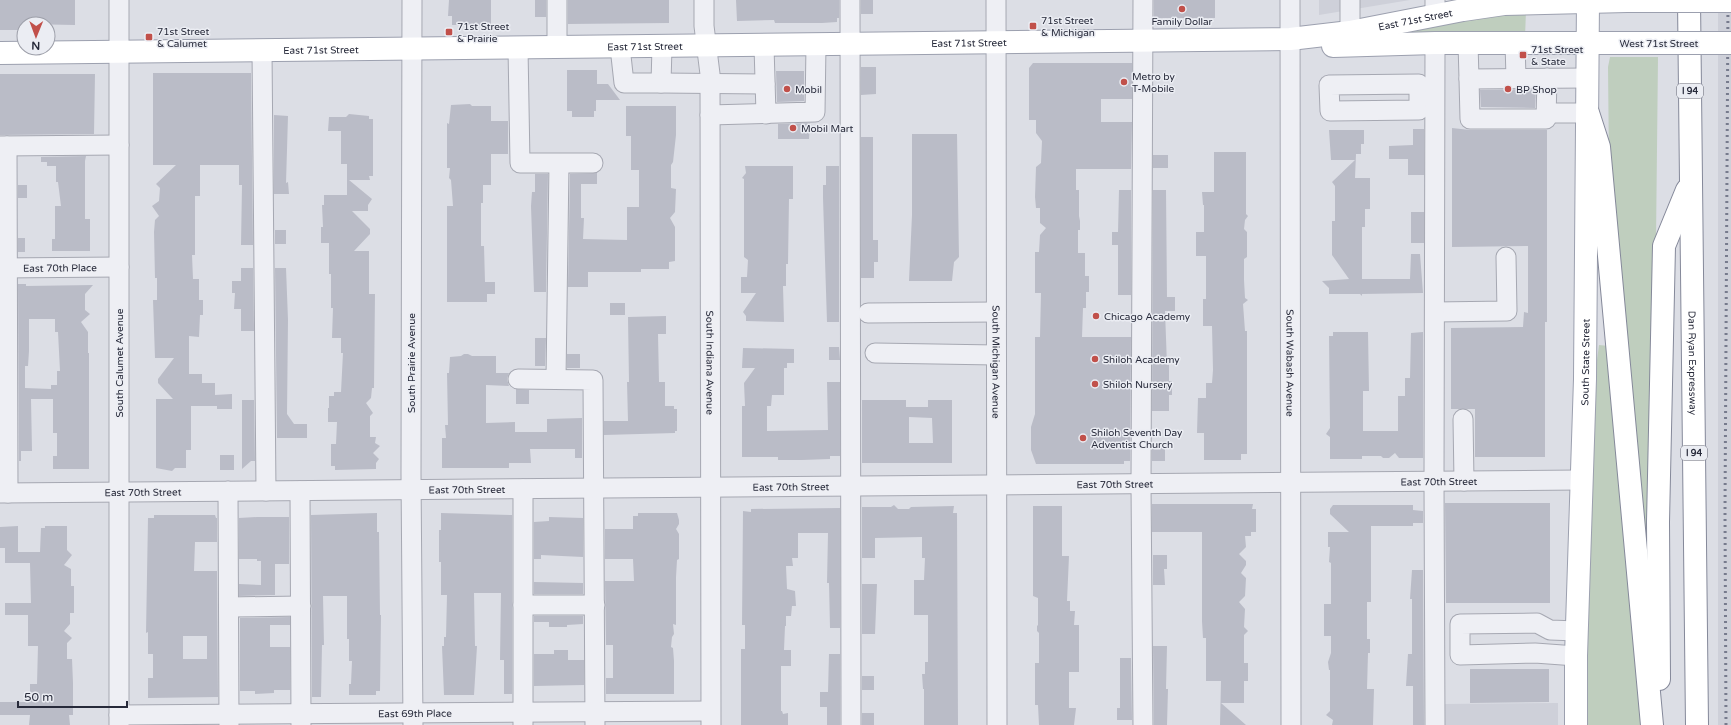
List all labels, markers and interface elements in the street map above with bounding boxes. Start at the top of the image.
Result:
marker: Family Dollar [1177,4,1187,14]
street label: East 71st Street [1377,7,1454,33]
place label: 71st Street & Michigan [1041,15,1095,39]
north arrow [16,16,56,56]
place label: Family Dollar [1152,16,1213,28]
place label: 71st Street & Prairie [457,21,509,45]
marker: 71st Street & Michigan [1028,21,1038,31]
place label: 71st Street & Calumet [157,26,209,50]
marker: 71st Street & Prairie [444,27,454,37]
marker: 71st Street & Calumet [144,32,154,42]
street label: East 71st Street [931,37,1007,50]
street label: West 71st Street [1620,38,1699,50]
text: N [31,39,40,52]
street label: East 71st Street [607,41,683,53]
street label: East 71st Street [283,44,359,57]
place label: 71st Street & State [1531,44,1584,68]
marker: 71st Street & State [1518,50,1528,60]
place label: Metro by T-Mobile [1132,71,1176,95]
marker: Metro by T-Mobile [1119,77,1129,87]
marker: Mobil [782,84,792,94]
place label: Mobil [795,84,822,96]
marker: BP Shop [1503,84,1513,94]
place label: BP Shop [1516,84,1557,96]
road number: I 94 [1677,84,1703,98]
marker: Mobil Mart [788,123,798,133]
place label: Mobil Mart [801,123,854,135]
street label: East 70th Place [23,262,97,275]
street label: South Michigan Avenue [989,305,1002,419]
street label: South Calumet Avenue [114,308,126,418]
street label: South Wabash Avenue [1283,309,1296,417]
street label: South Indiana Avenue [703,310,716,415]
marker: Chicago Academy [1091,311,1101,321]
place label: Chicago Academy [1104,311,1191,323]
street label: Dan Ryan Expressway [1685,311,1699,416]
street label: South Prairie Avenue [406,313,418,413]
street label: South State Street [1579,319,1592,406]
marker: Shiloh Academy [1090,354,1100,364]
place label: Shiloh Academy [1103,354,1180,366]
marker: Shiloh Nursery [1090,379,1100,389]
place label: Shiloh Nursery [1103,379,1173,391]
place label: Shiloh Seventh Day Adventist Church [1091,427,1183,451]
marker: Shiloh Seventh Day Adventist Church [1078,433,1088,443]
road number: I 94 [1681,446,1707,460]
street label: East 70th Street [1400,476,1478,488]
street label: East 70th Street [1076,479,1154,491]
street label: East 70th Street [752,481,830,494]
street label: East 70th Street [429,484,506,496]
street label: East 70th Street [105,487,182,499]
scale bar [18,683,127,709]
text: 50 m [24,690,53,704]
street label: East 69th Place [378,708,452,720]

